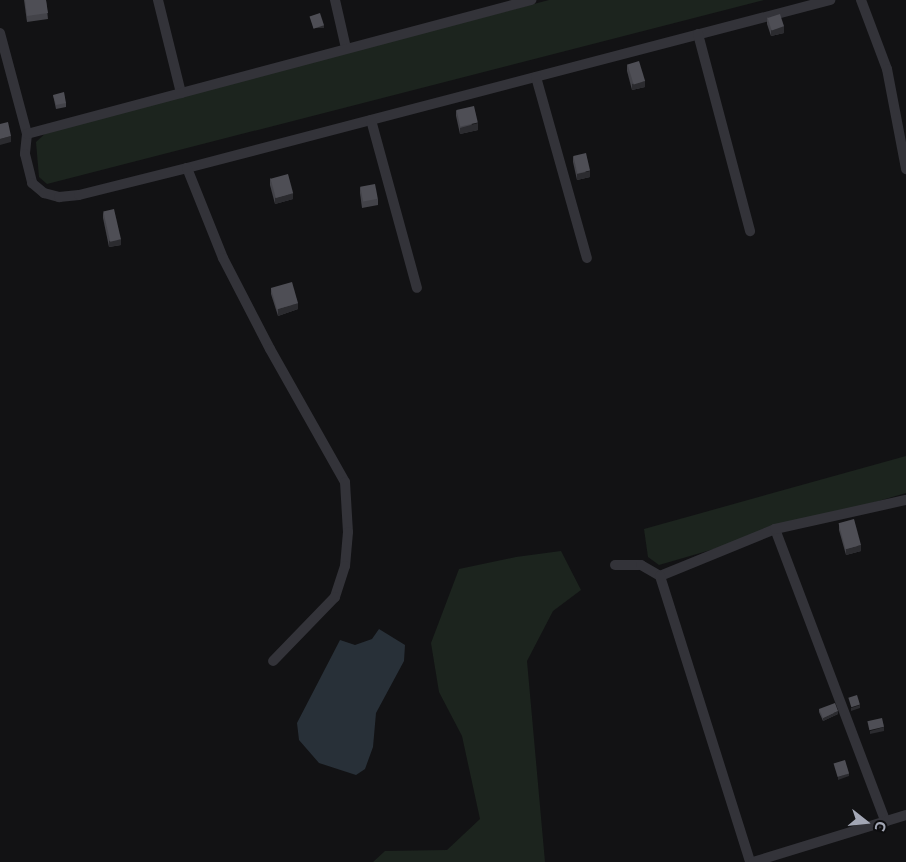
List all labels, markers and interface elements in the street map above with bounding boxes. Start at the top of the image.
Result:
north arrow [841,797,891,847]
text: С [871,819,890,833]

